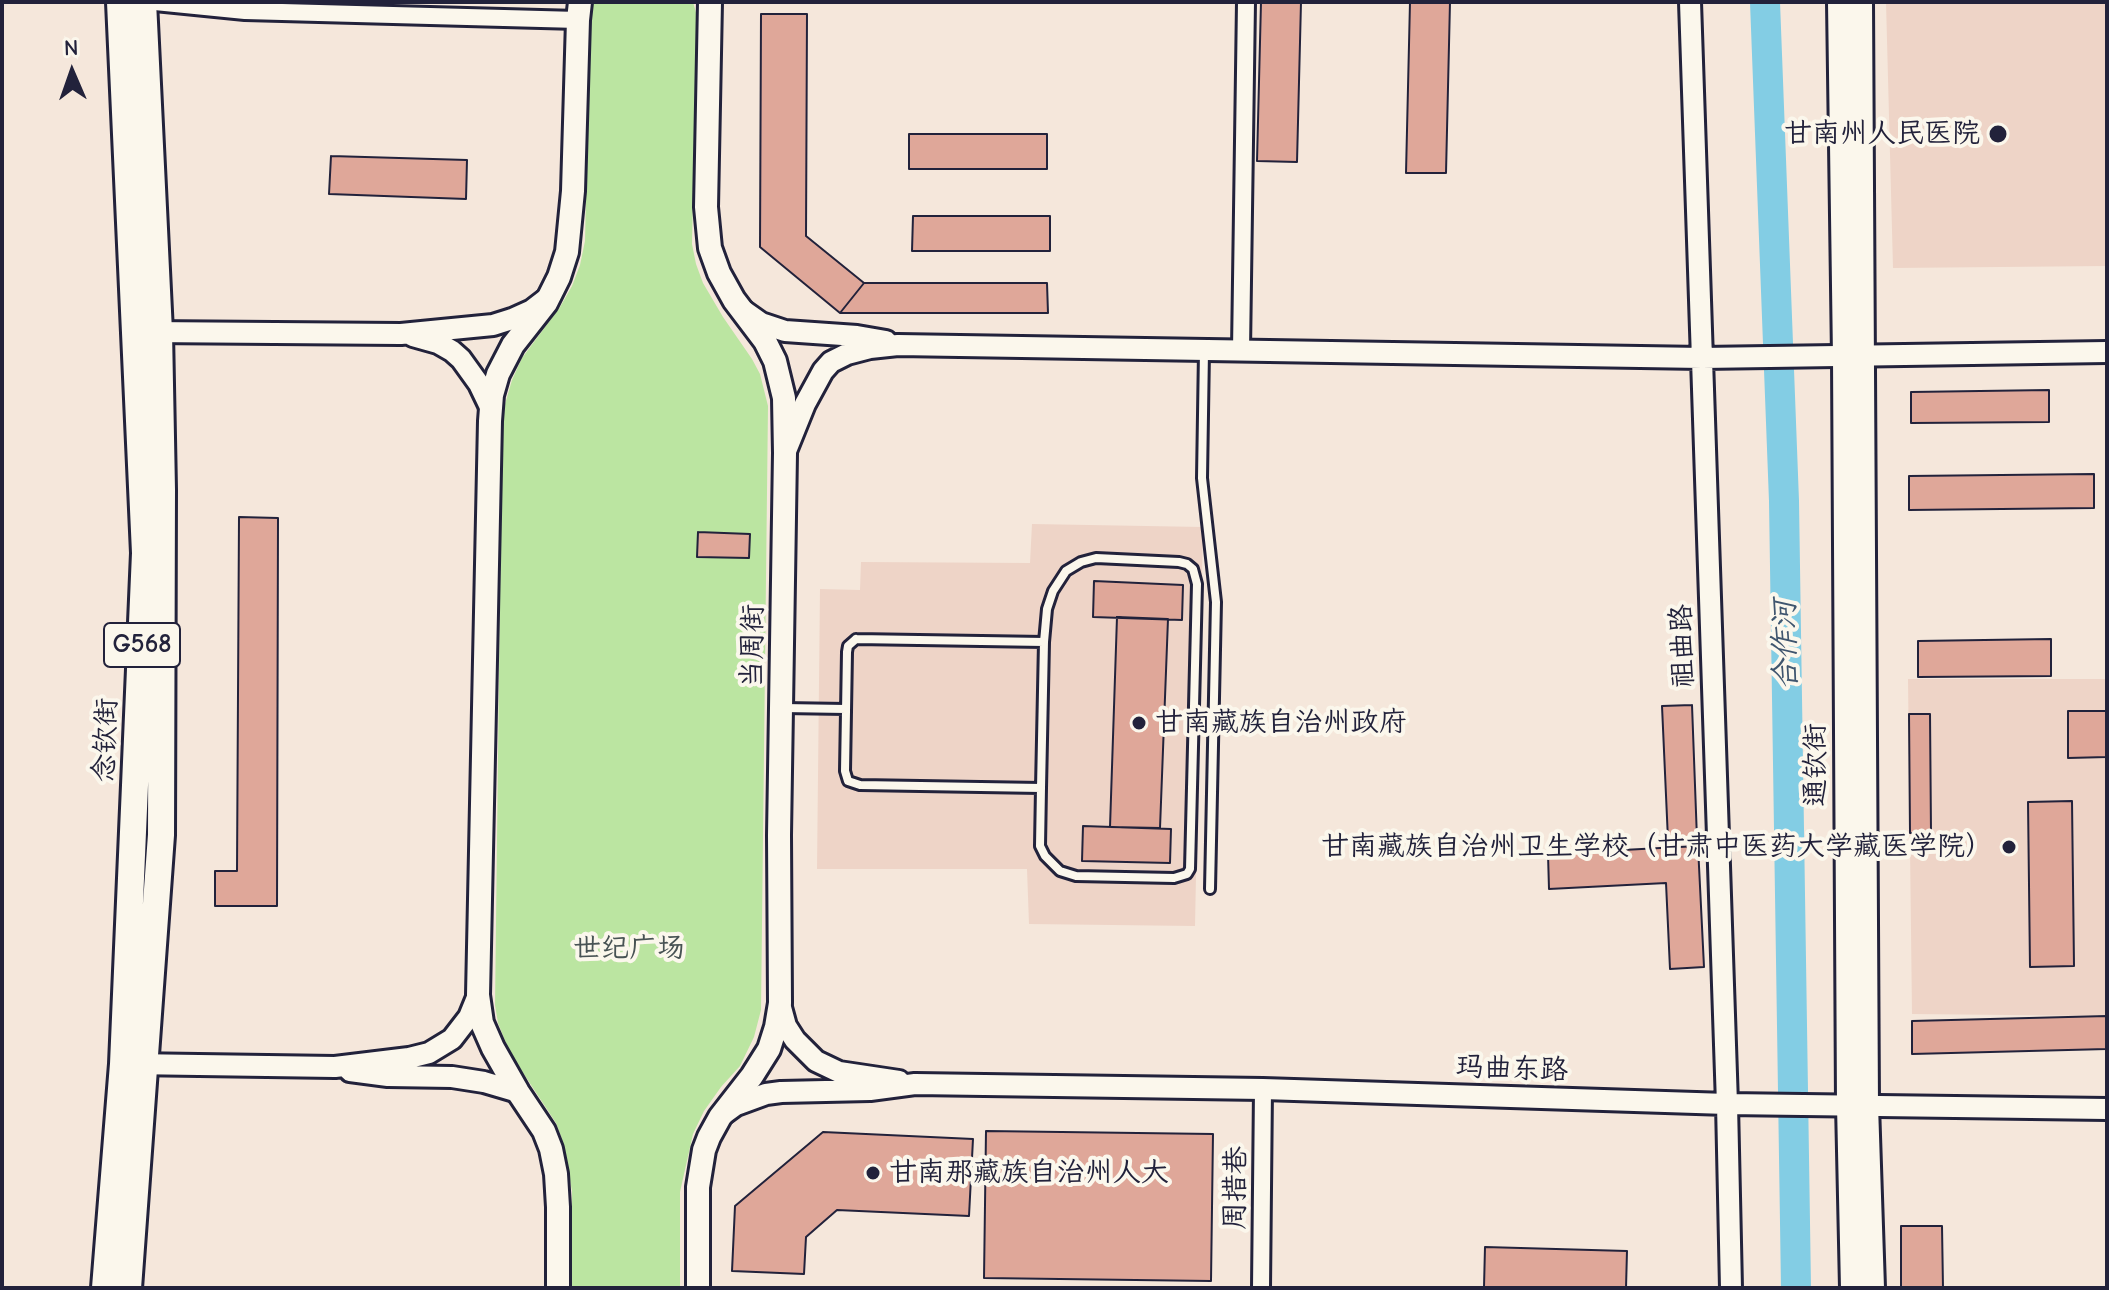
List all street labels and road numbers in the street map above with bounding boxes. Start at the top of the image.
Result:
street label: 祖曲路 [1665,603,1701,689]
street label: 当周街 [735,604,771,688]
road number: G568 [104,623,180,667]
street label: 念钦街 [88,697,124,783]
street label: 通钦街 [1799,723,1833,807]
street label: 玛曲东路 [1455,1050,1569,1088]
street label: 周措巷 [1218,1146,1254,1230]

